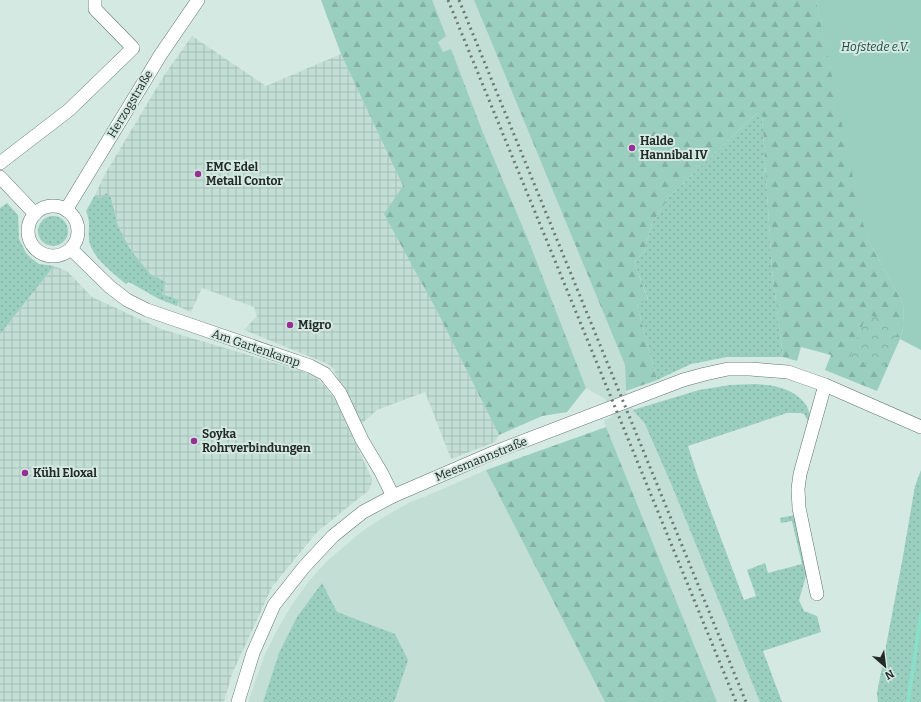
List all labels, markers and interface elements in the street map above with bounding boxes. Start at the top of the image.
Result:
park label: Hofstede e.V. [841,40,909,54]
street label: Herzogstraße [104,68,156,140]
place label: Halde Hannibal IV [640,134,708,162]
marker: Halde Hannibal IV [627,143,637,153]
place label: EMC Edel Metall Contor [206,160,283,188]
marker: EMC Edel Metall Contor [193,169,203,179]
place label: Migro [298,318,332,332]
marker: Migro [285,320,295,330]
street label: Am Gartenkamp [210,326,302,370]
place label: Soyka Rohrverbindungen [202,427,311,455]
street label: Meesmannstraße [433,434,529,484]
marker: Soyka Rohrverbindungen [189,436,199,446]
place label: Kühl Eloxal [33,466,97,480]
marker: Kühl Eloxal [20,468,30,478]
north arrow [865,646,905,686]
text: N [882,667,896,682]

